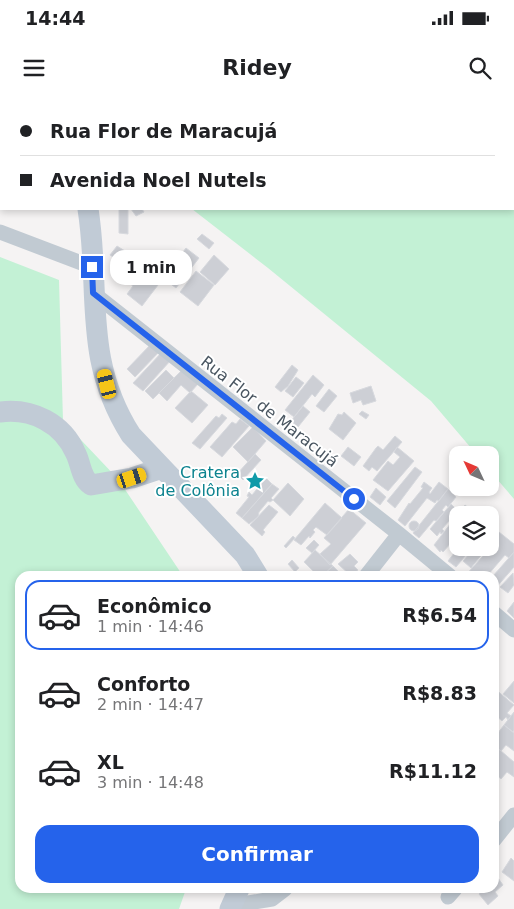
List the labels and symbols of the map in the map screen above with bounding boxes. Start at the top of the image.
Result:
callout: 1 min [110,250,192,284]
route end [81,256,103,278]
street label: Rua Flor de Maracujá [197,352,342,471]
car [96,368,117,400]
north arrow [449,446,499,496]
place label: Cratera de Colônia [155,463,240,500]
car [115,466,148,490]
place icon: Cratera de Colônia [244,470,266,492]
route start [343,488,365,510]

